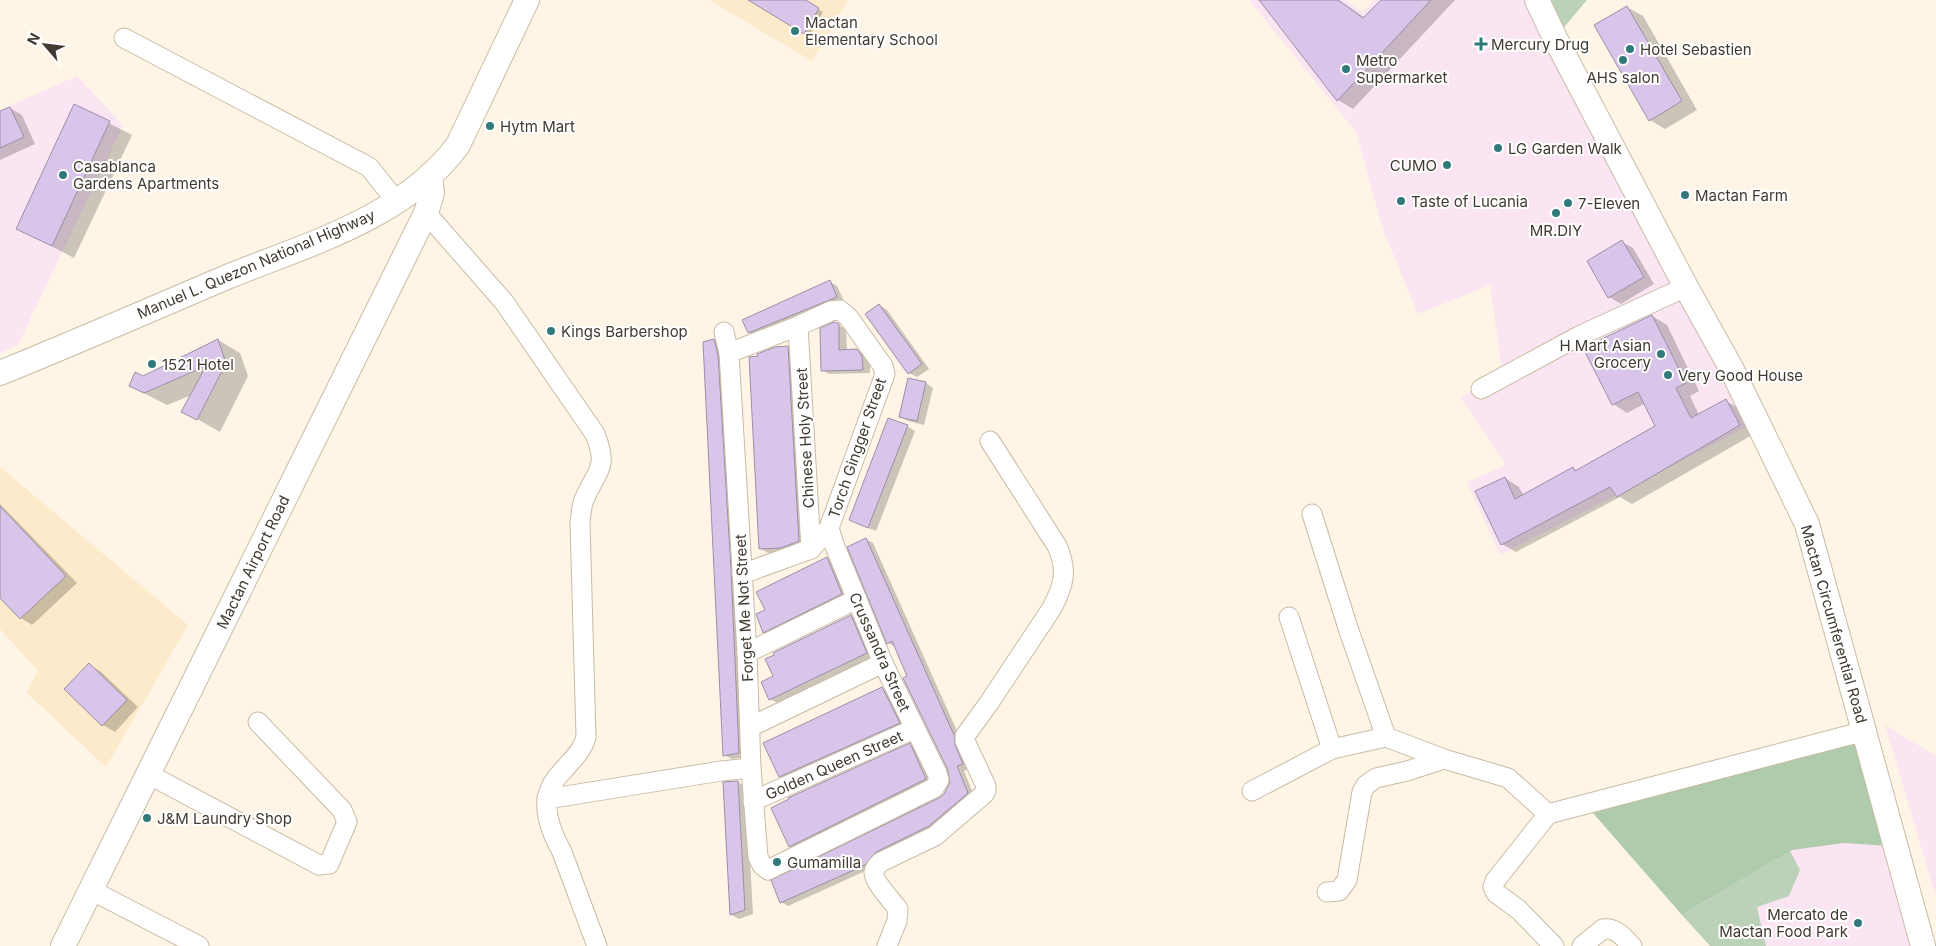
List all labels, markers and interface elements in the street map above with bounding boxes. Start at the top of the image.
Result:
place label: Mactan Elementary School [805,13,938,49]
north arrow [20,20,70,70]
marker: Mactan Elementary School [789,25,801,37]
text: N [23,30,43,47]
place label: Mercury Drug [1491,35,1589,54]
marker: Mercury Drug [1475,38,1487,50]
place label: Hotel Sebastien [1640,40,1752,59]
marker: Hotel Sebastien [1624,43,1636,55]
place label: Metro Supermarket [1356,51,1447,87]
marker: AHS salon [1617,54,1629,66]
marker: Metro Supermarket [1340,63,1352,75]
place label: AHS salon [1586,68,1660,87]
place label: Hytm Mart [500,117,575,136]
marker: Hytm Mart [484,120,496,132]
place label: LG Garden Walk [1508,139,1623,158]
marker: LG Garden Walk [1492,142,1504,154]
place label: CUMO [1390,156,1437,175]
place label: Casablanca Gardens Apartments [73,157,219,193]
marker: CUMO [1441,159,1453,171]
marker: Casablanca Gardens Apartments [57,169,69,181]
place label: Mactan Farm [1695,186,1788,205]
marker: Mactan Farm [1679,189,1691,201]
place label: Taste of Lucania [1411,192,1528,211]
place label: 7-Eleven [1578,194,1640,213]
marker: Taste of Lucania [1395,195,1407,207]
marker: 7-Eleven [1562,197,1574,209]
street label: Manuel L. Quezon National Highway [134,205,378,323]
marker: MR.DIY [1550,207,1562,219]
place label: MR.DIY [1530,221,1582,240]
place label: Kings Barbershop [561,322,688,341]
marker: Kings Barbershop [545,325,557,337]
place label: H Mart Asian Grocery [1559,336,1652,372]
marker: H Mart Asian Grocery [1655,348,1667,360]
place label: 1521 Hotel [162,355,234,374]
marker: 1521 Hotel [146,358,158,370]
place label: Very Good House [1678,366,1803,385]
street label: Chinese Holy Street [792,367,818,509]
marker: Very Good House [1662,369,1674,381]
street label: Torch Gingger Street [824,375,890,521]
street label: Mactan Airport Road [212,492,294,632]
street label: Mactan Circumferential Road [1797,523,1871,725]
street label: Forget Me Not Street [731,534,757,682]
street label: Crussandra Street [845,589,915,715]
street label: Golden Queen Street [762,726,906,804]
place label: J&M Laundry Shop [157,809,292,828]
marker: J&M Laundry Shop [141,812,153,824]
place label: Gumamilla [787,853,861,872]
marker: Gumamilla [771,856,783,868]
place label: Mercato de Mactan Food Park [1719,905,1849,941]
marker: Mercato de Mactan Food Park [1852,917,1864,929]

